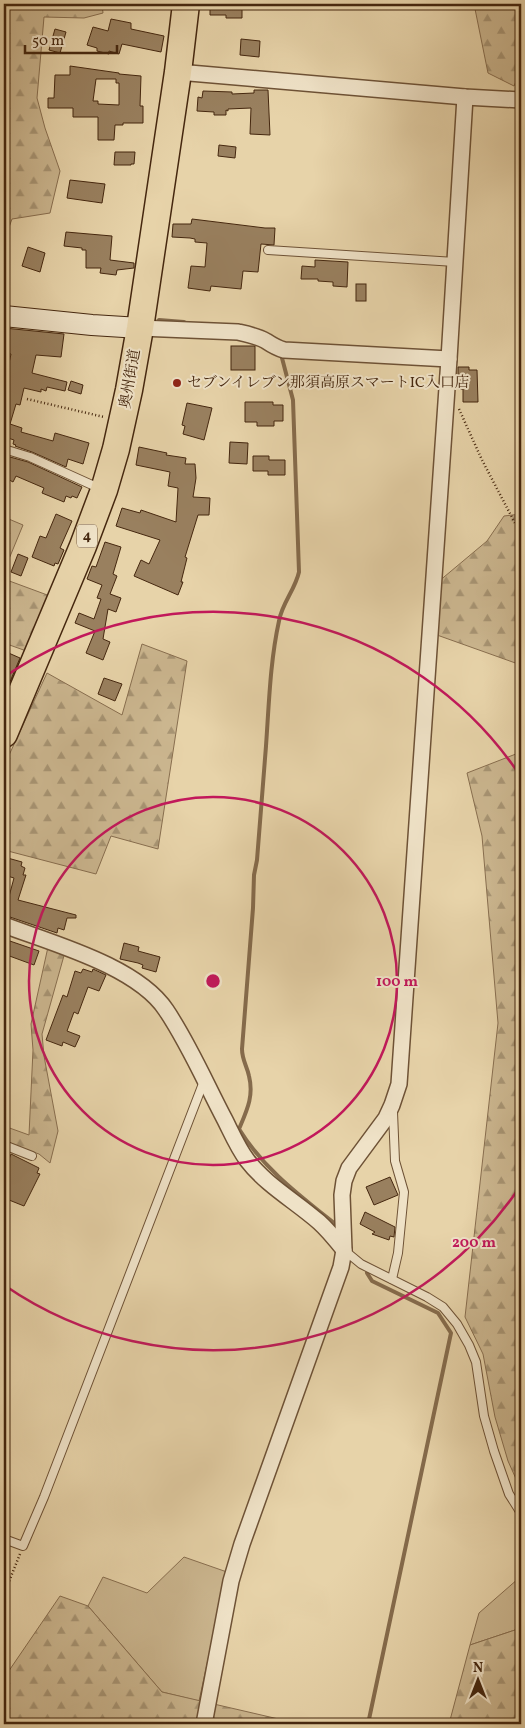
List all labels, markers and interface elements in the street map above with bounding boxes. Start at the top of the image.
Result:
scale bar [25,22,118,54]
text: 50 m [32,31,64,52]
street label: 奥州街道 [115,348,147,410]
place label: セブンイレブン那須高原スマートIC入口店 [187,373,470,394]
marker: セブンイレブン那須高原スマートIC入口店 [171,377,183,389]
road number: 4 [77,524,97,548]
centre of rings [204,972,222,990]
text: 100 m [376,972,419,993]
text: 200 m [452,1233,496,1254]
north arrow [452,1656,502,1706]
text: N [473,1659,483,1678]

